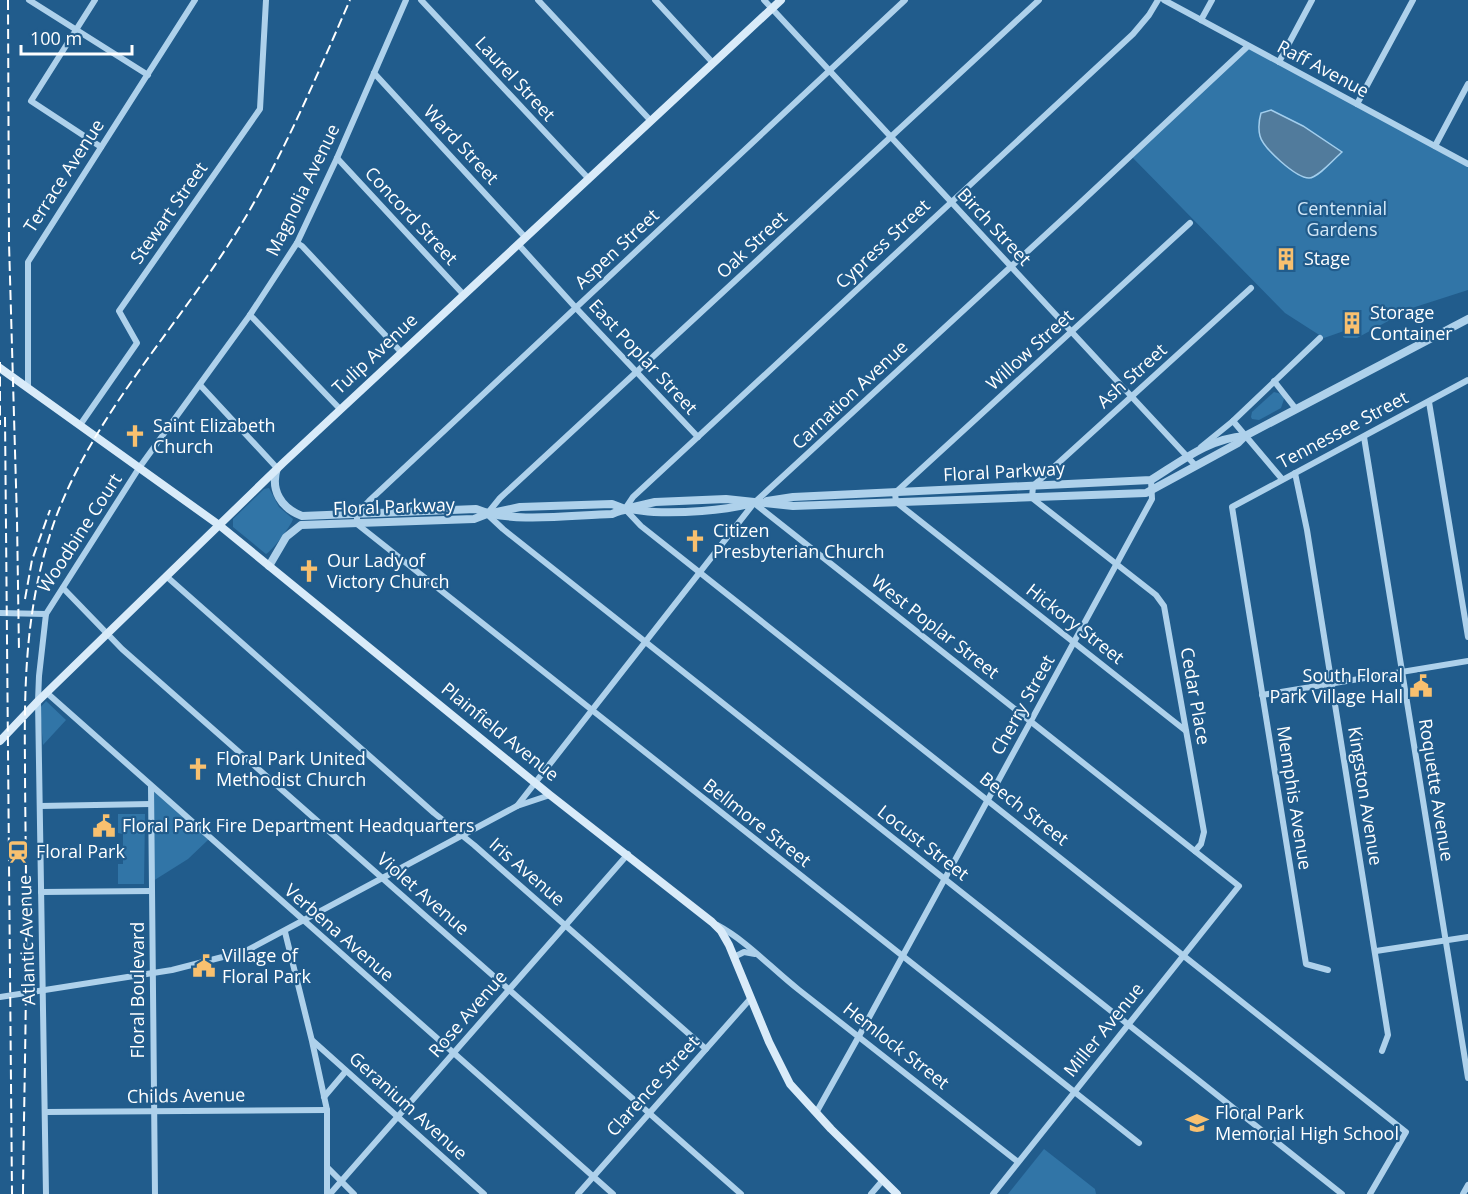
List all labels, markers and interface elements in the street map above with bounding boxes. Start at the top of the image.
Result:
scale bar [21,18,132,56]
text: 100 m [30,26,82,50]
street label: Laurel Street [470,31,561,126]
street label: Raff Avenue [1273,34,1374,102]
street label: Ward Street [419,100,505,189]
street label: Terrace Avenue [17,114,109,237]
street label: Magnolia Avenue [260,119,345,260]
street label: Stewart Street [124,157,212,268]
street label: Concord Street [360,161,463,270]
street label: Birch Street [952,182,1037,270]
street label: Cypress Street [830,193,935,293]
park label: Centennial Gardens [1297,196,1387,241]
street label: Aspen Street [569,203,664,294]
street label: Oak Street [711,205,792,283]
building icon: Stage [1273,246,1299,272]
place label: Stage [1304,246,1350,270]
street label: East Poplar Street [584,294,703,419]
place label: Storage Container [1370,300,1453,345]
street label: Willow Street [980,304,1078,395]
street label: Tulip Avenue [326,308,422,399]
building icon: Storage Container [1339,310,1365,336]
street label: Carnation Avenue [786,334,912,454]
street label: Ash Street [1091,338,1171,413]
street label: Tennessee Street [1273,385,1412,474]
place label: Saint Elizabeth Church [153,413,276,458]
church icon: Saint Elizabeth Church [122,423,148,449]
street label: Floral Parkway [942,456,1066,486]
street label: Woodbine Court [32,468,127,597]
street label: Floral Parkway [333,492,456,520]
place label: Citizen Presbyterian Church [713,518,884,563]
church icon: Citizen Presbyterian Church [682,528,708,554]
place label: Our Lady of Victory Church [327,548,450,593]
church icon: Our Lady of Victory Church [296,558,322,584]
street label: West Poplar Street [867,569,1004,684]
street label: Hickory Street [1022,577,1130,669]
street label: Cedar Place [1176,645,1216,746]
street label: Cherry Street [985,650,1060,759]
place label: South Floral Park Village Hall [1269,663,1403,708]
public building icon: South Floral Park Village Hall [1408,673,1434,699]
street label: Plainfield Avenue [437,676,564,786]
street label: Roquette Avenue [1414,717,1460,863]
street label: Memphis Avenue [1272,724,1318,872]
street label: Kingston Avenue [1343,725,1389,867]
place label: Floral Park United Methodist Church [216,746,366,791]
church icon: Floral Park United Methodist Church [185,756,211,782]
street label: Beech Street [975,766,1074,850]
street label: Bellmore Street [699,773,817,872]
street label: Locust Street [873,799,974,885]
public building icon: Floral Park Fire Department Headquarters [91,813,117,839]
place label: Floral Park Fire Department Headquarters [122,813,475,837]
street label: Iris Avenue [485,832,571,911]
station icon: Floral Park [5,839,31,865]
place label: Floral Park [36,839,125,863]
street label: Violet Avenue [373,847,475,940]
street label: Atlantic Avenue [12,874,40,1006]
street label: Verbena Avenue [280,878,399,986]
street label: Floral Boulevard [125,922,149,1058]
place label: Village of Floral Park [222,943,311,988]
public building icon: Village of Floral Park [191,953,217,979]
street label: Rose Avenue [423,965,512,1062]
street label: Miller Avenue [1058,977,1149,1081]
street label: Hemlock Street [839,996,955,1094]
street label: Clarence Street [600,1030,704,1141]
street label: Geranium Avenue [344,1046,473,1165]
street label: Childs Avenue [127,1082,245,1108]
place label: Floral Park Memorial High School [1215,1100,1399,1145]
school or university icon: Floral Park Memorial High School [1184,1110,1210,1136]

